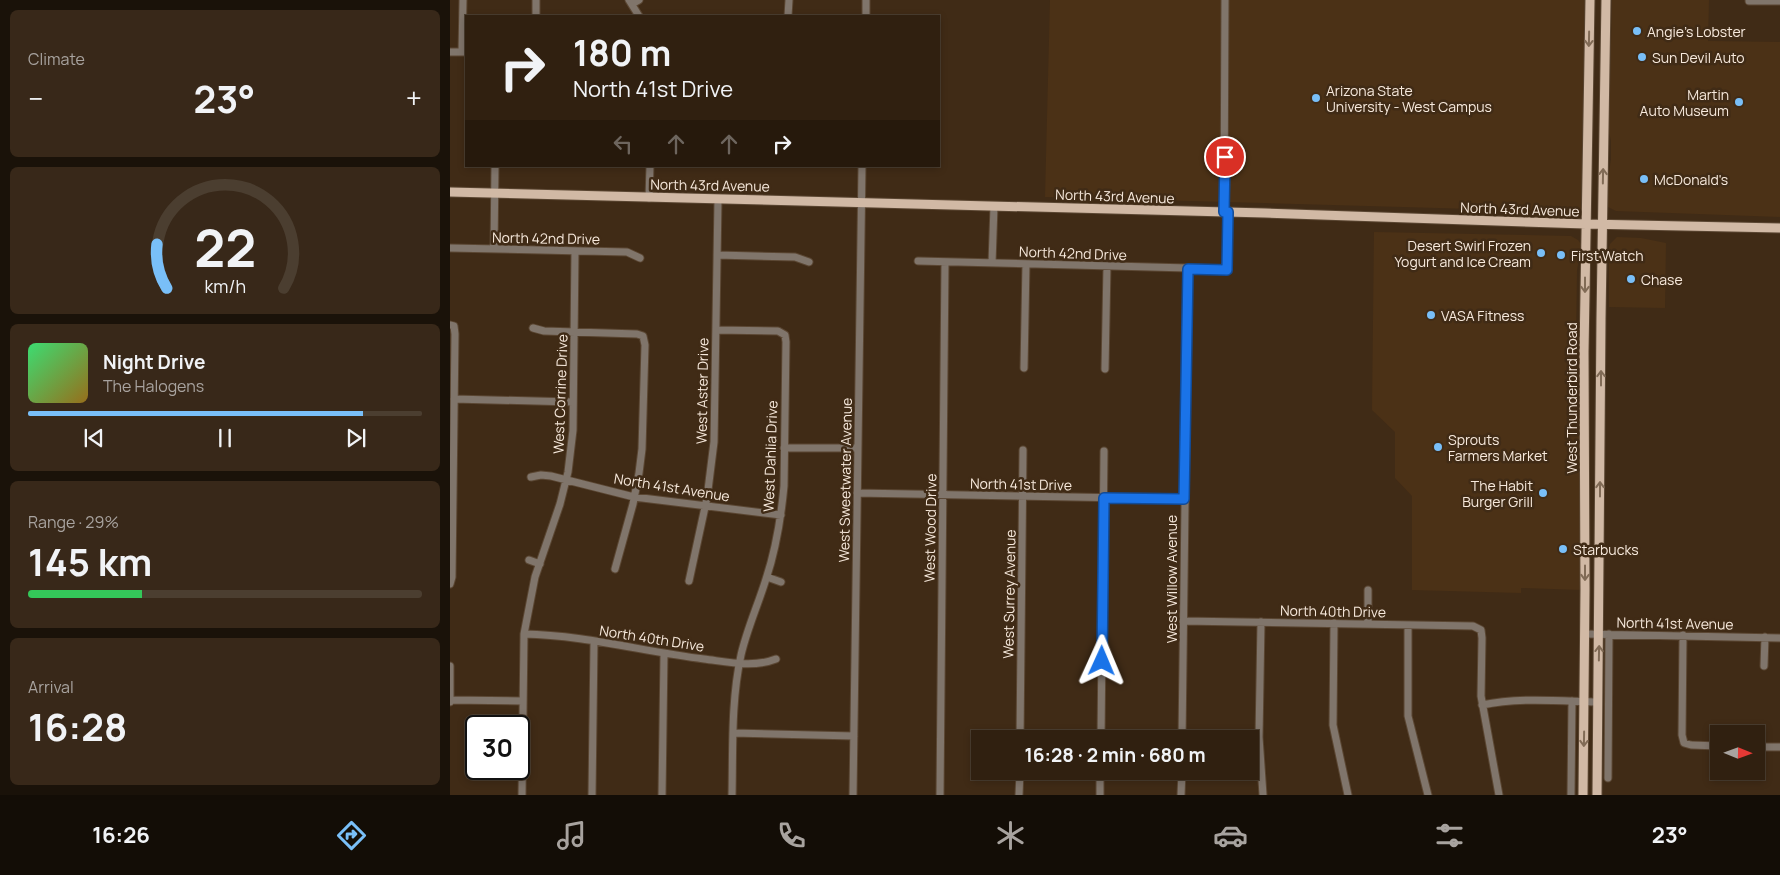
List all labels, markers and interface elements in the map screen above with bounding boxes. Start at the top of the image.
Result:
place label: Angie's Lobster [1647,22,1746,41]
marker: Angie's Lobster [1631,25,1643,37]
text: 180 m [573,29,671,77]
one-way arrow [1584,31,1594,47]
icon: right [490,35,555,100]
text: Climate [28,48,85,70]
place label: Sun Devil Auto [1652,48,1745,67]
marker: Sun Devil Auto [1636,51,1648,63]
text: 23° [194,72,255,124]
text: North 41st Drive [573,74,733,104]
text: − [28,79,43,117]
text: + [406,79,422,117]
place label: Arizona State University - West Campus [1326,81,1492,116]
place label: Martin Auto Museum [1640,85,1729,120]
marker: Arizona State University - West Campus [1310,92,1322,104]
marker: Martin Auto Museum [1733,96,1745,108]
icon: left [609,130,637,158]
icon: ahead [662,130,690,158]
icon: ahead [715,130,743,158]
icon: right [768,130,796,158]
pin [1204,136,1246,178]
icon: arrive [1211,143,1239,171]
one-way arrow [1598,168,1608,184]
place label: McDonald's [1654,170,1728,189]
marker: McDonald's [1638,173,1650,185]
street label: North 43rd Avenue [650,174,770,196]
street label: North 43rd Avenue [1055,184,1175,208]
street label: North 43rd Avenue [1460,197,1580,221]
text: 22 [194,212,256,283]
street label: North 42nd Drive [492,228,600,248]
place label: Desert Swirl Frozen Yogurt and Ice Cream [1394,236,1531,271]
street label: North 42nd Drive [1019,242,1127,264]
place label: First Watch [1571,246,1643,265]
marker: Desert Swirl Frozen Yogurt and Ice Cream [1535,247,1547,259]
marker: First Watch [1555,249,1567,261]
place label: Chase [1641,270,1683,289]
marker: Chase [1625,273,1637,285]
text: km/h [204,274,246,298]
one-way arrow [1580,276,1590,293]
place label: VASA Fitness [1441,306,1524,325]
marker: VASA Fitness [1425,309,1437,321]
street label: West Thunderbird Road [1562,322,1581,474]
street label: West Corrine Drive [548,334,572,454]
street label: West Aster Drive [692,338,712,444]
text: Night Drive [103,349,205,375]
one-way arrow [1596,370,1606,386]
text: The Halogens [103,375,204,397]
street label: West Sweetwater Avenue [834,398,856,562]
street label: West Dahlia Drive [759,400,781,512]
icon: previous [80,424,108,452]
icon: pause [211,424,239,452]
icon: next [342,424,370,452]
place label: Sprouts Farmers Market [1448,430,1548,465]
marker: Sprouts Farmers Market [1432,441,1444,453]
street label: North 41st Avenue [613,468,731,506]
street label: West Wood Drive [920,473,940,583]
street label: North 41st Drive [970,474,1072,494]
place label: The Habit Burger Grill [1462,476,1533,511]
one-way arrow [1595,481,1605,497]
marker: The Habit Burger Grill [1537,487,1549,499]
text: Range · 29% [28,511,119,533]
street label: West Willow Avenue [1162,515,1181,643]
street label: West Surrey Avenue [998,529,1020,659]
text: 145 km [28,535,152,587]
place label: Starbucks [1573,540,1639,559]
marker: Starbucks [1557,543,1569,555]
one-way arrow [1580,564,1590,580]
street label: North 40th Drive [1280,601,1386,621]
street label: North 41st Avenue [1616,612,1734,634]
street label: North 40th Drive [598,620,706,656]
position arrow [1075,634,1127,686]
one-way arrow [1594,645,1604,662]
text: Arrival [28,676,74,698]
text: 16:28 [28,700,127,752]
speed limit sign: 30 [465,715,530,780]
north arrow [1710,725,1765,780]
map controls [1710,725,1765,780]
one-way arrow [1579,730,1589,746]
text: 16:28 · 2 min · 680 m [1024,742,1206,768]
icon: directions [334,818,369,853]
icon: music [554,818,589,853]
icon: phone [774,818,809,853]
icon: climate [993,818,1028,853]
icon: car [1213,818,1248,853]
icon: filters [1432,818,1467,853]
text: 16:26 [92,820,150,850]
text: 23° [1652,820,1688,850]

